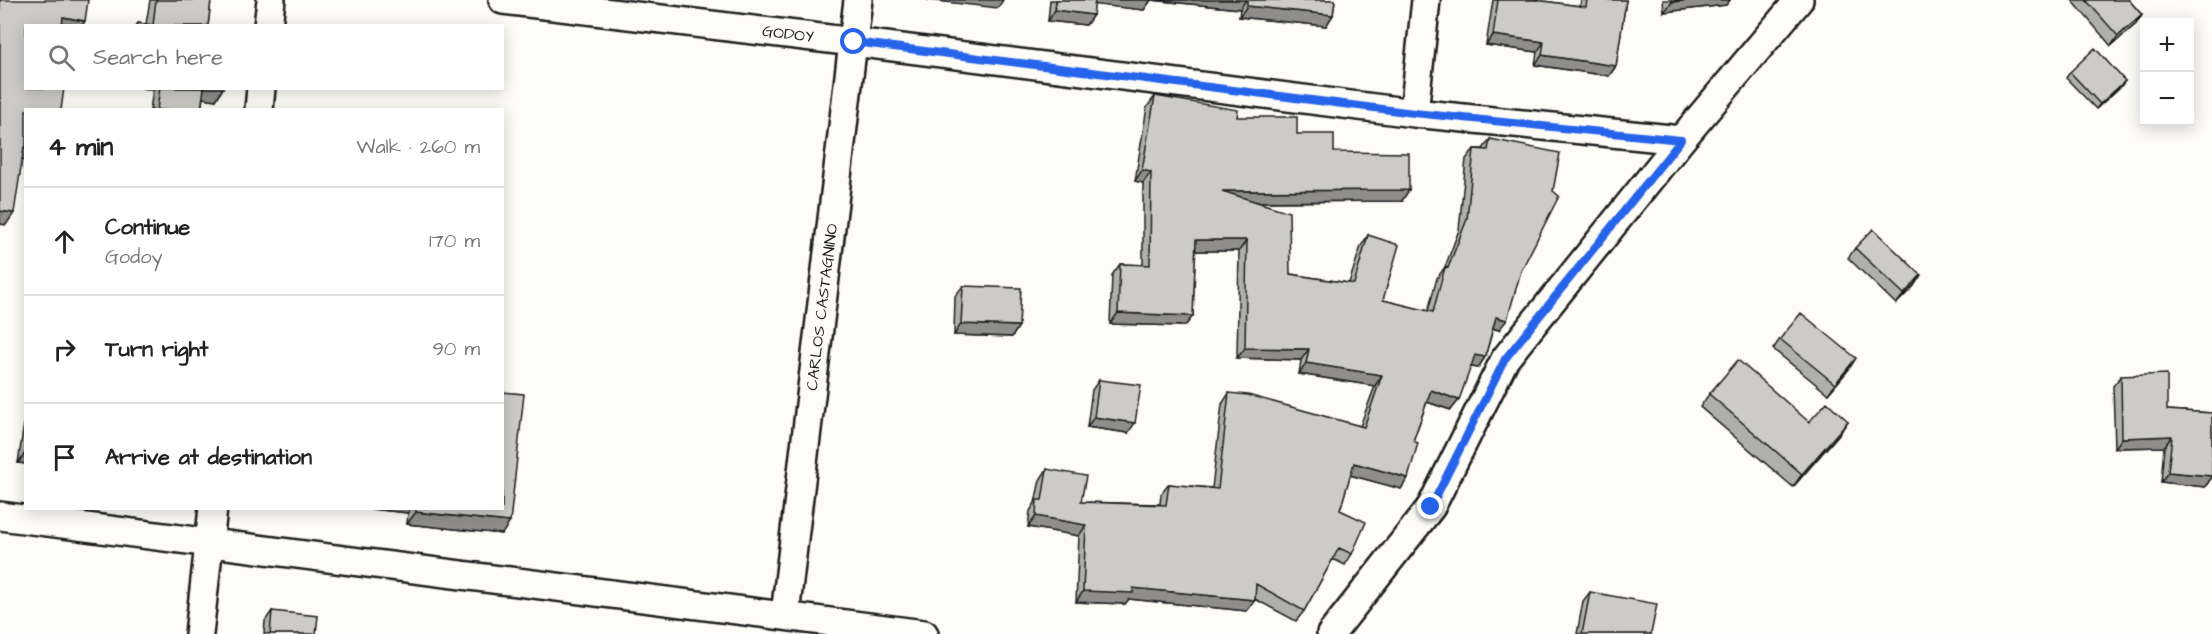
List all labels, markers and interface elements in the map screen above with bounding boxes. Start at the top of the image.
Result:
map controls [2140,18,2194,126]
button: + [2140,18,2194,72]
street label: GODOY [761,20,815,48]
search box [24,24,504,90]
route start [840,28,866,54]
icon: search [45,41,78,74]
text: Search here [93,42,223,73]
button: − [2140,72,2194,126]
text: 4 min [48,129,113,165]
text: Walk · 260 m [357,133,480,161]
text: Continue [105,212,190,243]
street label: CARLOS CASTAGNINO [801,222,843,392]
icon: ahead [48,225,81,258]
text: 170 m [429,227,480,255]
text: Godoy [105,243,163,271]
icon: right [48,333,81,366]
text: Turn right [105,334,208,365]
text: 90 m [432,335,480,363]
icon: arrive [48,441,81,474]
text: Arrive at destination [105,442,312,473]
route end [1417,493,1443,519]

